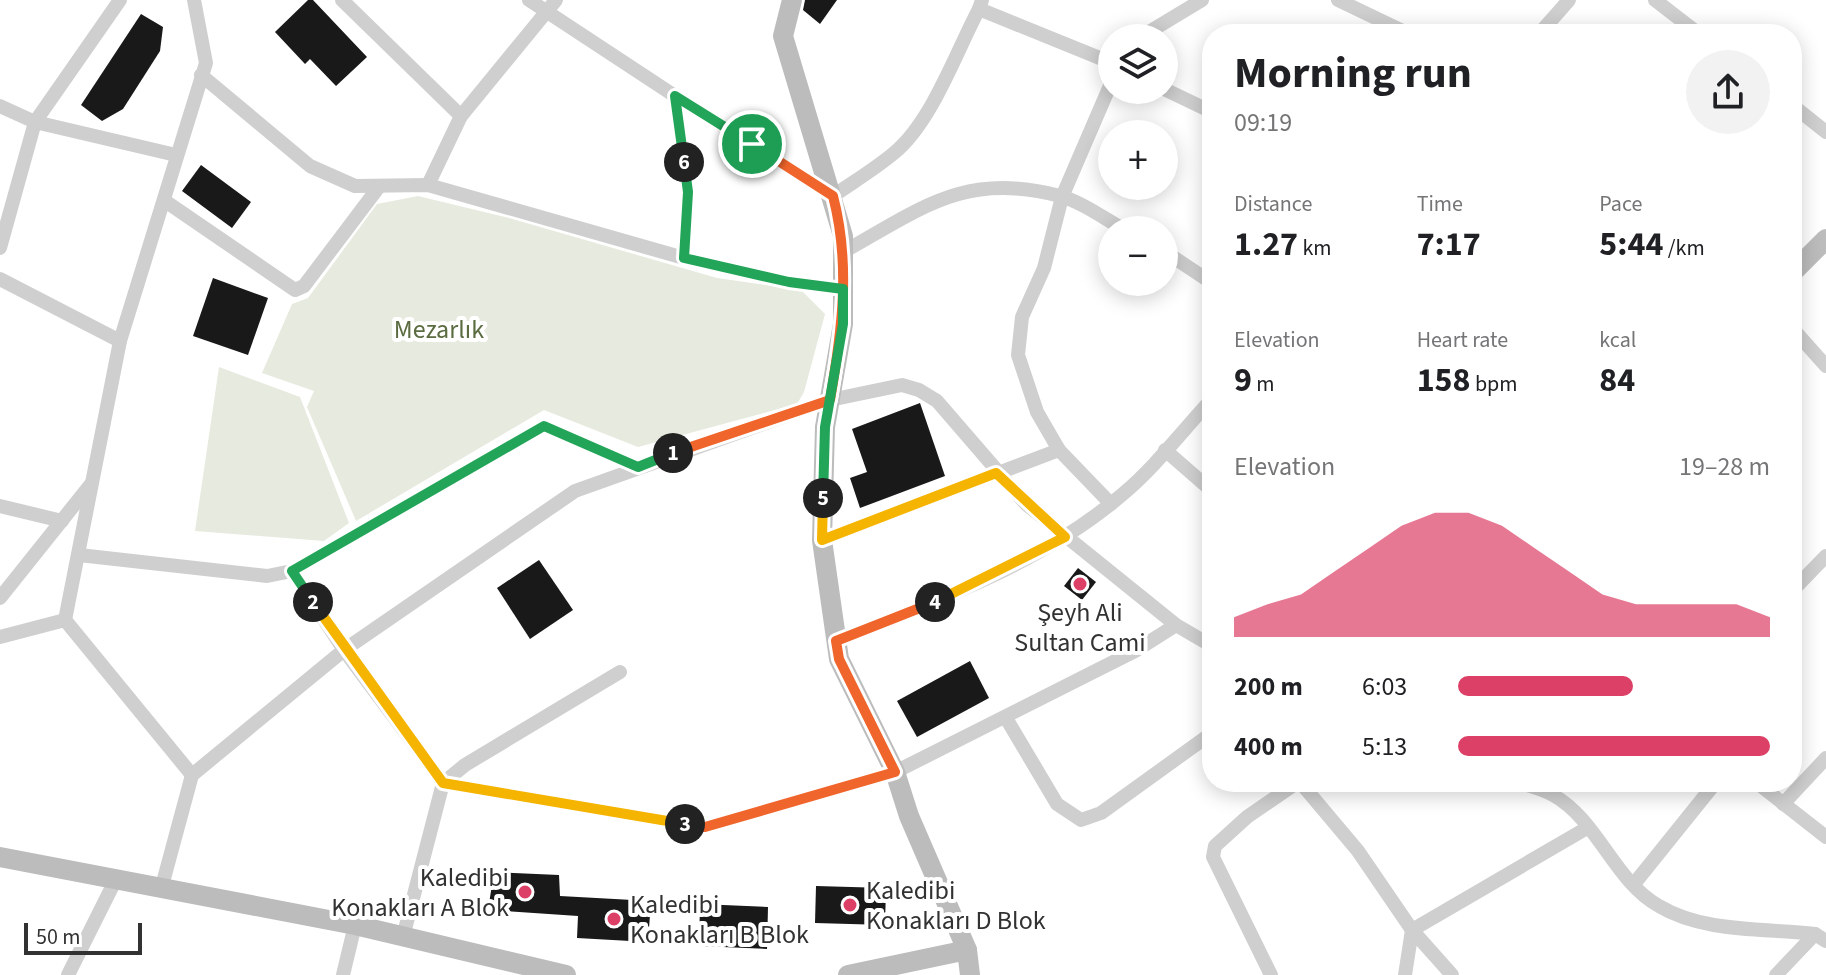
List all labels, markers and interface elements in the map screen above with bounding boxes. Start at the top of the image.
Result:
map controls [1098,24,1178,296]
button: layers [1098,24,1178,104]
text: Morning run [1234,42,1472,105]
button: share [1686,50,1770,134]
text: 09:19 [1234,104,1292,141]
pin [718,110,786,178]
button: + [1098,120,1178,200]
icon: arrive [730,122,774,166]
pin: 6 [664,142,704,182]
text: 6 [678,146,690,178]
text: Distance [1234,188,1312,220]
text: Time [1417,188,1463,220]
text: Pace [1599,188,1642,220]
button: − [1098,216,1178,296]
text: 1.27 [1234,220,1298,269]
text: 7:17 [1417,220,1481,269]
text: 5:44 [1599,220,1663,269]
text: km [1298,232,1332,264]
text: /km [1663,232,1705,264]
park label: Mezarlık [394,311,484,348]
text: Elevation [1234,324,1320,356]
text: Heart rate [1417,324,1508,356]
text: kcal [1599,324,1636,356]
text: 9 [1234,356,1252,405]
text: 158 [1417,356,1471,405]
text: 84 [1599,356,1635,405]
text: m [1252,368,1275,400]
text: bpm [1471,368,1518,400]
pin: 1 [653,433,693,473]
text: 1 [667,437,679,469]
text: Elevation [1234,448,1335,485]
text: 19–28 m [1679,448,1770,485]
pin: 5 [803,478,843,518]
text: 5 [817,482,829,514]
marker: Şeyh Ali Sultan Cami [1071,575,1089,593]
pin: 2 [293,582,333,622]
pin: 4 [915,582,955,622]
text: 2 [307,586,319,618]
text: 4 [929,586,941,618]
place label: Şeyh Ali Sultan Cami [1014,594,1146,661]
text: 200 m [1234,668,1303,705]
text: 6:03 [1362,668,1407,705]
text: 400 m [1234,728,1303,765]
text: 5:13 [1362,728,1407,765]
pin: 3 [665,804,705,844]
text: 3 [679,808,691,840]
place label: Kaledibi Konakları A Blok [331,859,509,926]
place label: Kaledibi Konakları D Blok [866,872,1046,939]
marker: Kaledibi Konakları A Blok [516,883,534,901]
place label: Kaledibi Konakları B Blok [630,886,809,953]
marker: Kaledibi Konakları D Blok [841,896,859,914]
marker: Kaledibi Konakları B Blok [605,910,623,928]
scale bar [24,919,142,955]
text: 50 m [36,921,81,953]

